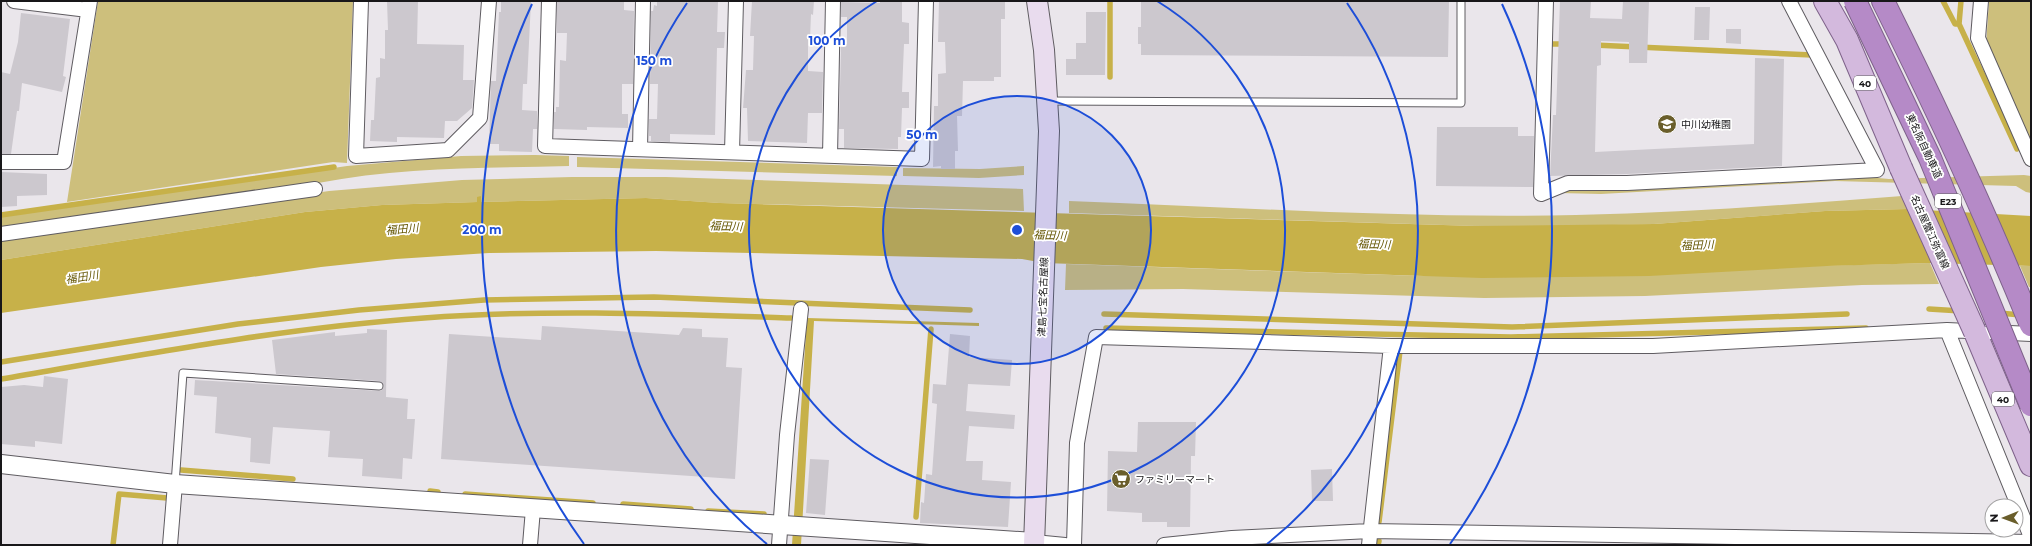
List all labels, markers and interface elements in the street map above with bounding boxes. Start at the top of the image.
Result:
text: 100 m [809,33,845,48]
text: 150 m [636,53,672,68]
road number: 40 [1854,76,1876,90]
street label: 東名阪自動車道 [1903,112,1945,180]
school or university icon: 中川幼稚園 [1656,113,1678,135]
place label: 中川幼稚園 [1681,118,1731,131]
text: 50 m [906,127,938,142]
street label: 名古屋蟹江弥富線 [1908,193,1952,271]
road number: E23 [1935,194,1961,208]
water label: 福田川 [709,218,744,234]
water label: 福田川 [385,221,420,237]
text: 200 m [462,222,502,237]
centre of rings [1010,223,1024,237]
water label: 福田川 [1033,227,1068,243]
water label: 福田川 [1357,236,1392,252]
water label: 福田川 [1680,237,1715,253]
street label: 津島七宝名古屋線 [1035,257,1051,337]
water label: 福田川 [65,267,100,286]
road number: 40 [1992,392,2014,406]
supermarket icon: ファミリーマート [1110,468,1132,490]
place label: ファミリーマート [1135,473,1215,486]
north arrow [1984,498,2024,538]
text: N [1987,514,2001,523]

